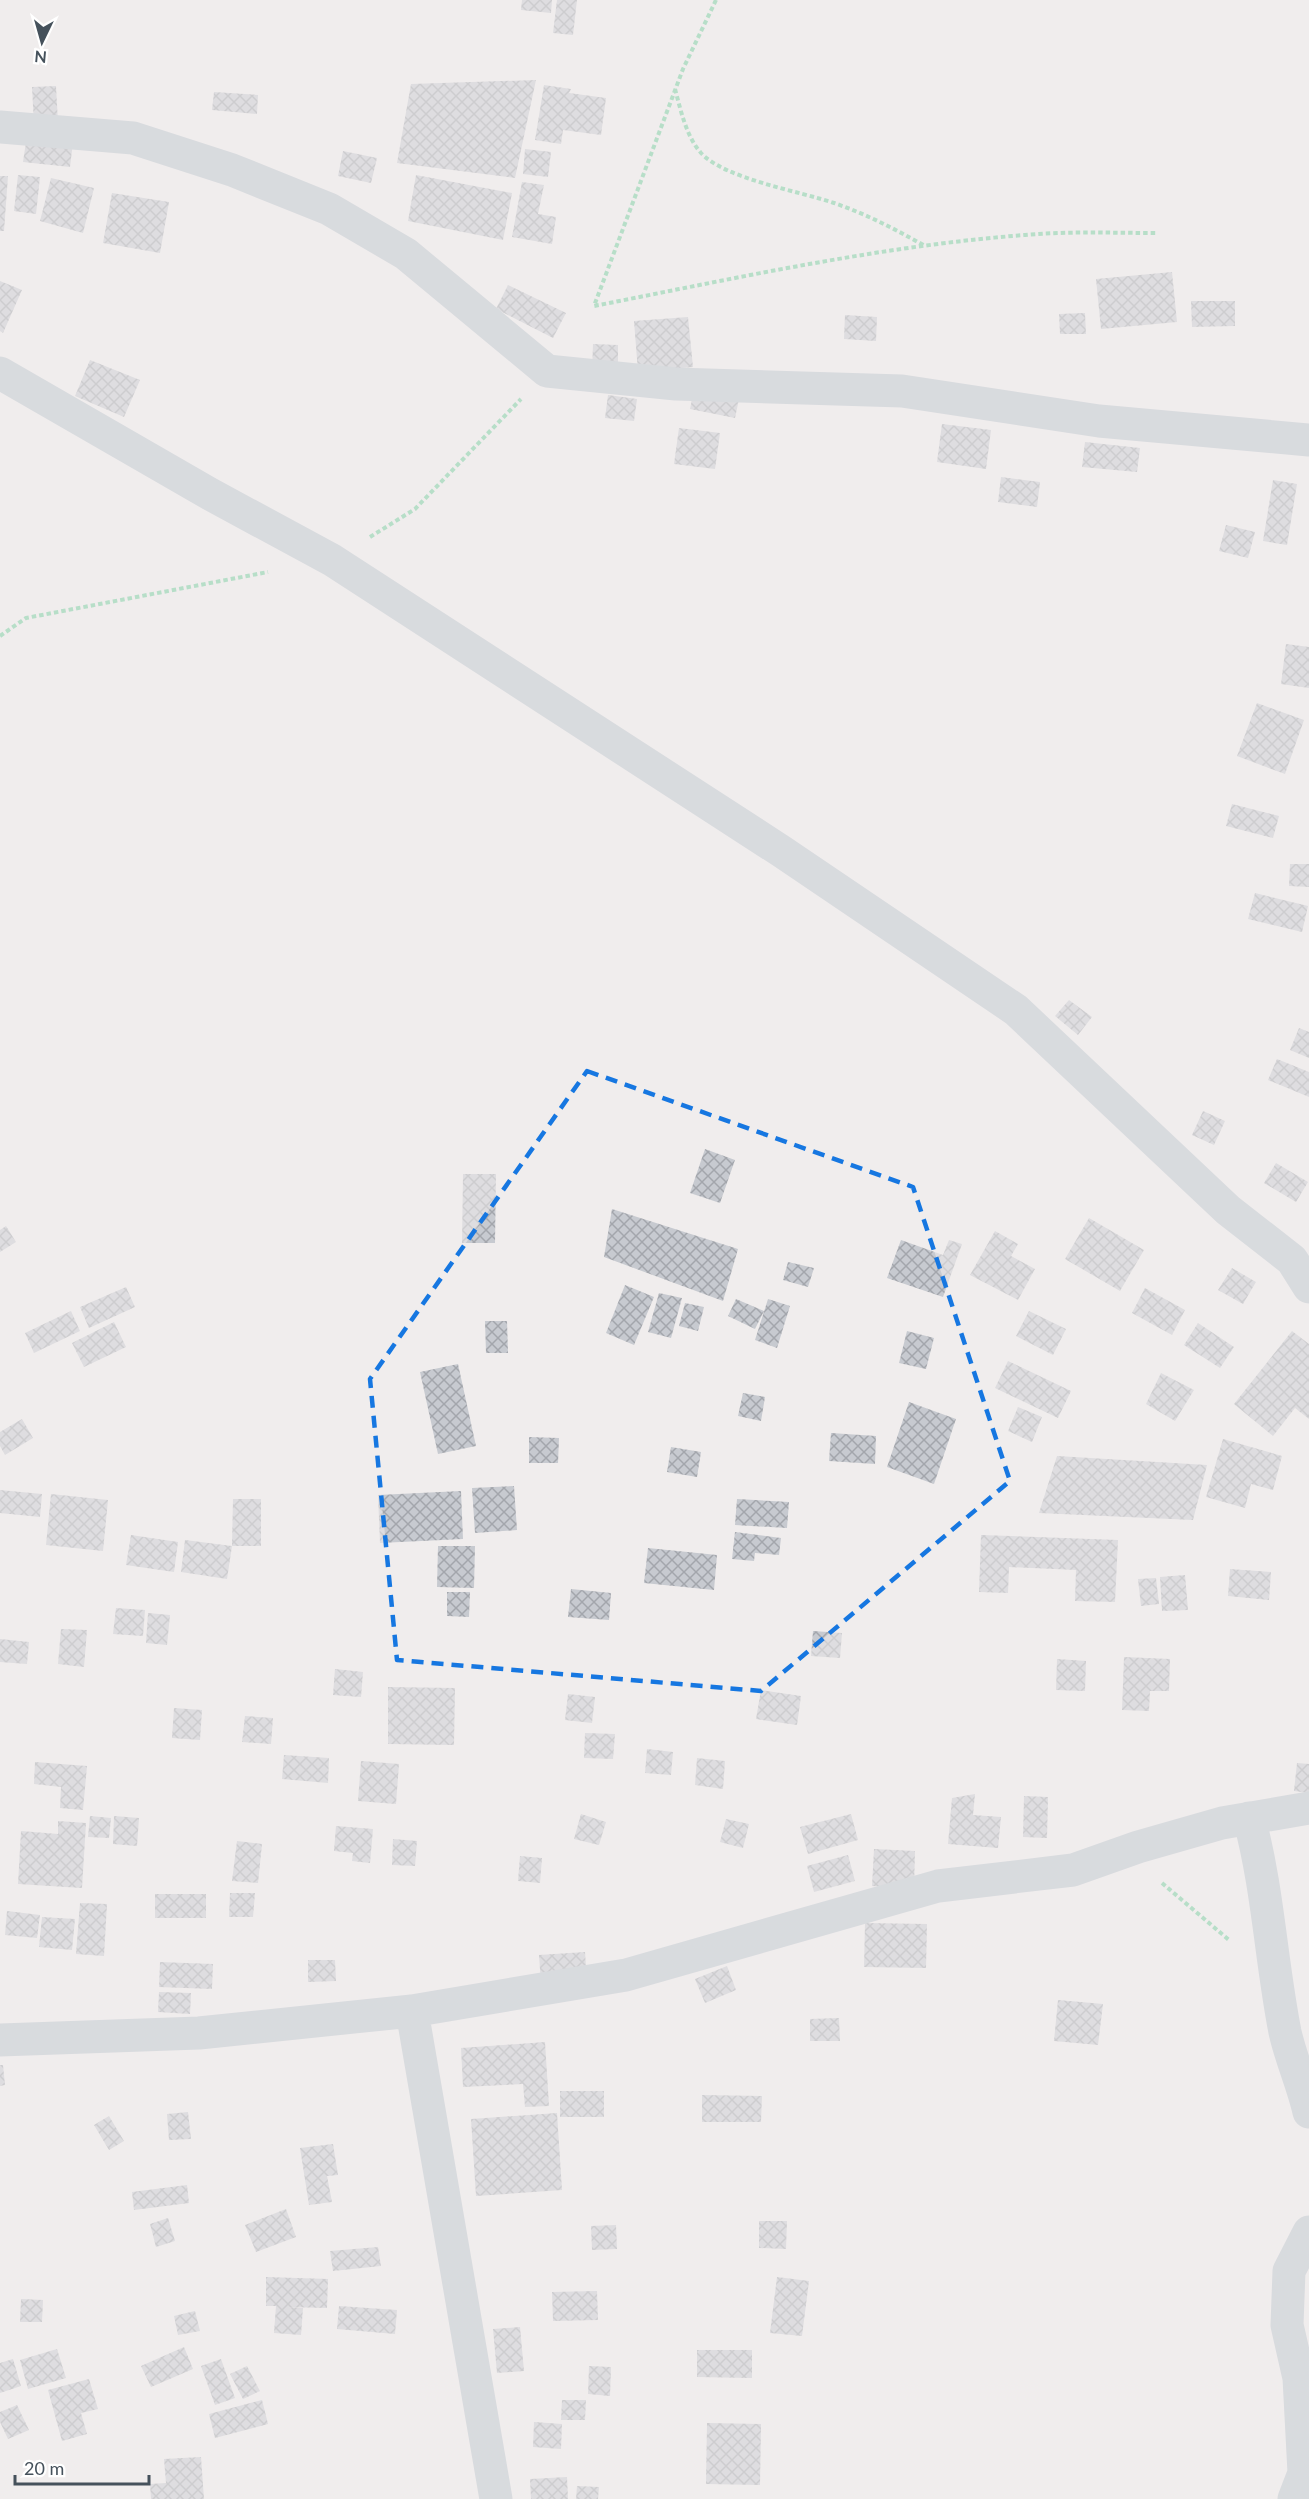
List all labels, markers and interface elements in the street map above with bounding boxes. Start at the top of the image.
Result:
north arrow [12,12,72,72]
text: N [34,47,48,67]
scale bar [15,2448,148,2486]
text: 20 m [24,2457,64,2479]

